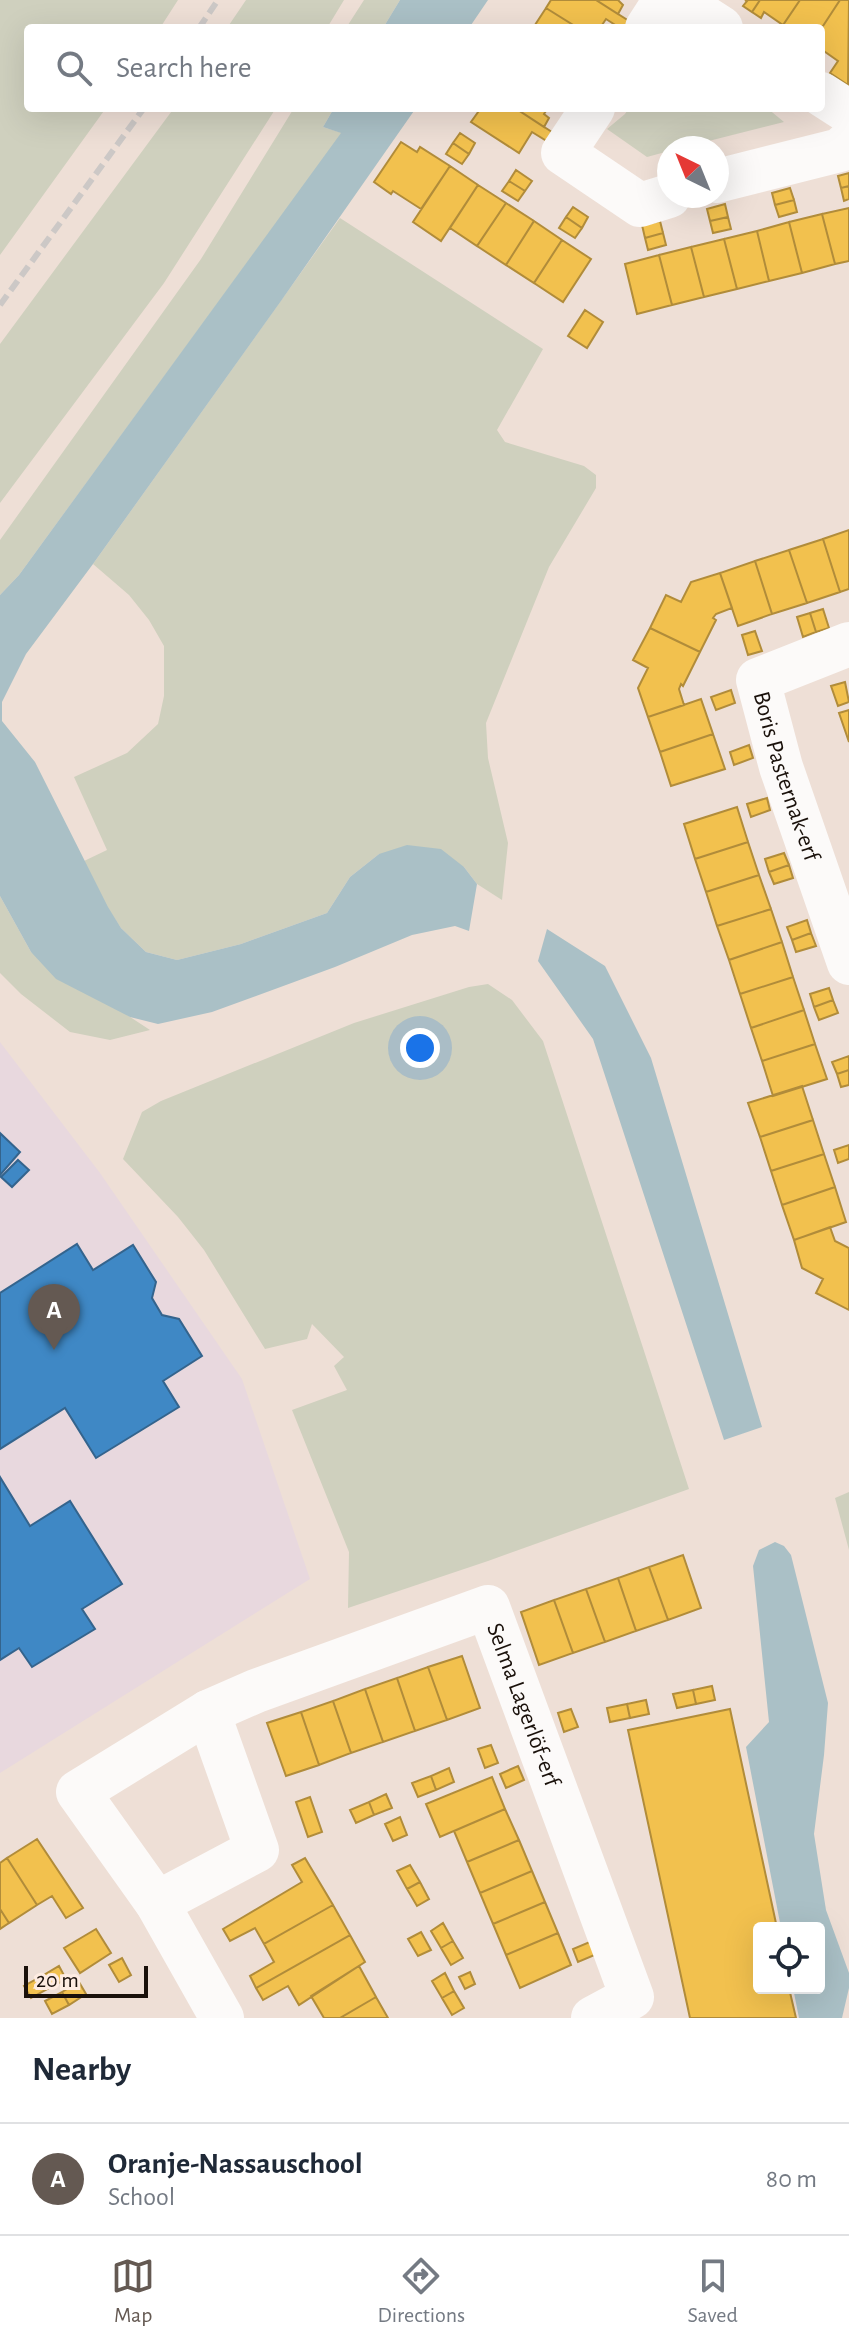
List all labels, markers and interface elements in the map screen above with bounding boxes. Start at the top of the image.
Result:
search box [24,24,825,112]
icon: search [52,46,96,90]
text: Search here [116,53,252,83]
north arrow [657,136,729,208]
street label: Boris Pasternak-erf [749,689,824,866]
your location [400,1028,440,1068]
pin: A [28,1284,80,1350]
street label: Selma Lagerlöf-erf [482,1620,565,1791]
map controls [753,1922,825,1994]
button: locate [753,1922,825,1994]
scale bar [24,1962,148,1998]
text: 20 m [36,1969,79,1991]
text: Nearby [32,2053,131,2087]
text: Oranje-Nassauschool [108,2149,363,2179]
text: A [50,2166,66,2192]
text: 80 m [766,2166,817,2192]
text: School [108,2184,175,2210]
tab: Map [111,2254,155,2328]
tab: Directions [377,2254,465,2328]
tab: Saved [687,2254,738,2328]

